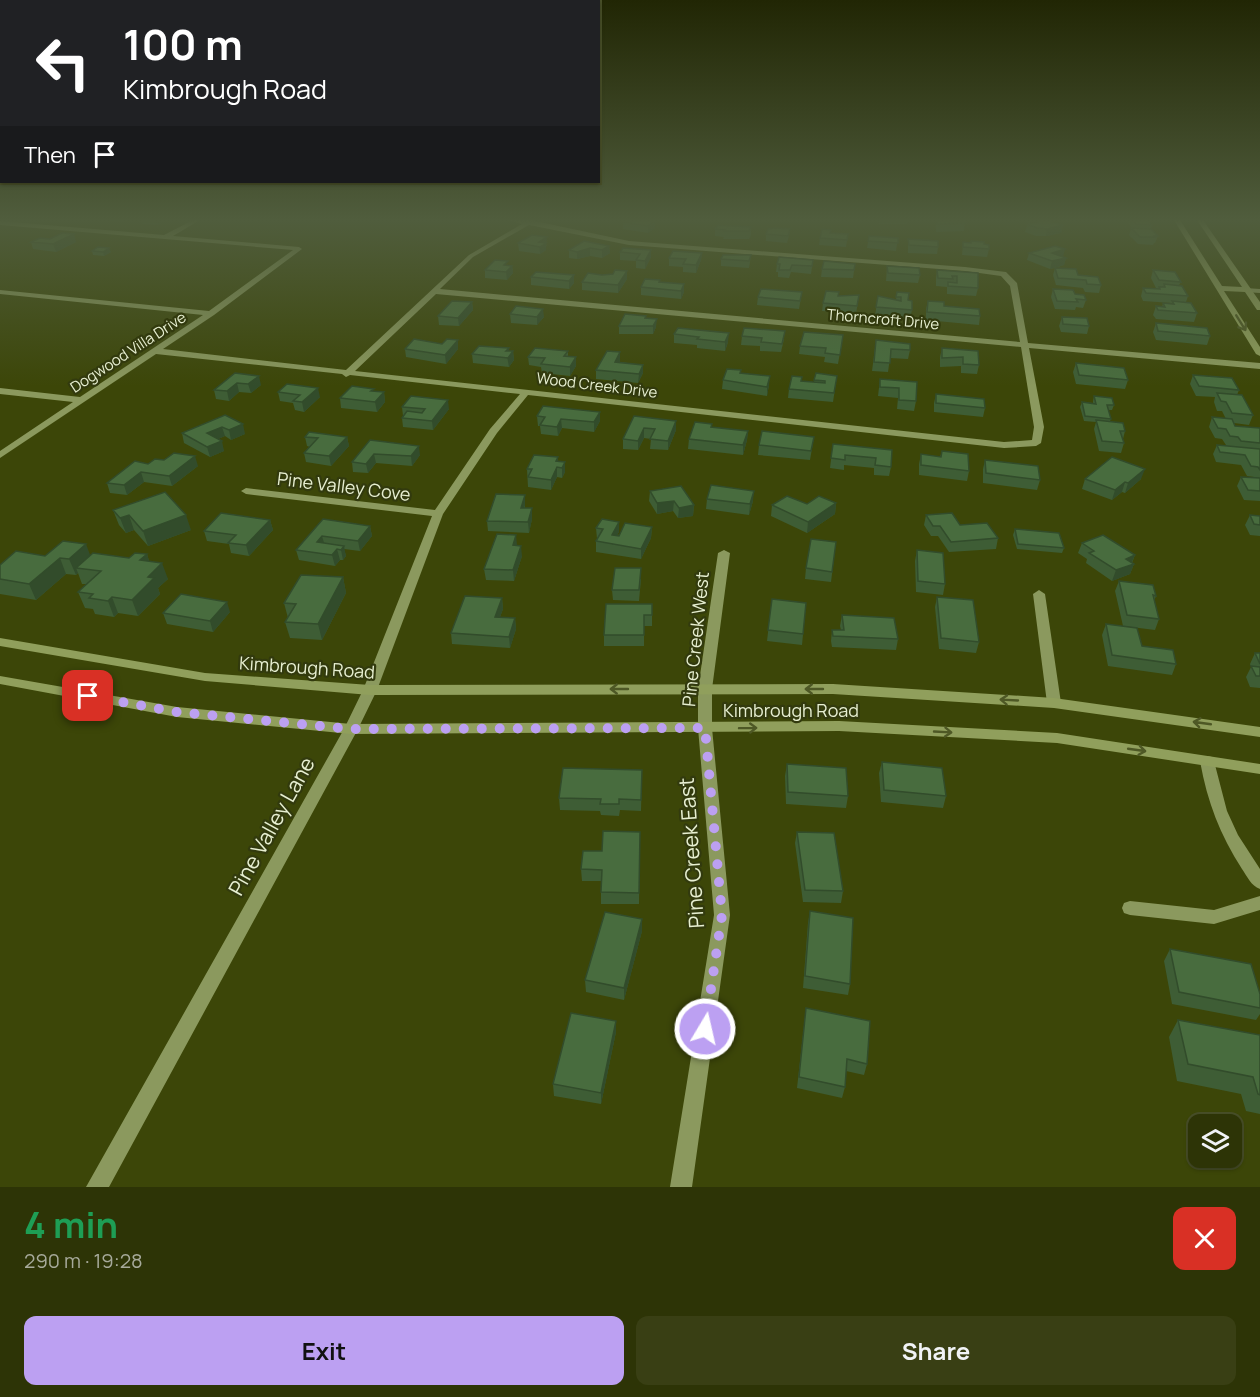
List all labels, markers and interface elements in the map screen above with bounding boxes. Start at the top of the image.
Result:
text: 100 m [123,15,243,73]
icon: left [24,24,102,102]
text: Kimbrough Road [123,70,327,107]
icon: arrive [88,138,121,171]
text: Then [24,140,76,170]
street label: Thorncroft Drive [826,304,940,334]
street label: Dogwood Villa Drive [66,306,190,397]
one-way arrow [1235,314,1247,331]
street label: Wood Creek Drive [535,367,659,403]
street label: Pine Valley Cove [276,466,412,506]
street label: Pine Creek West [676,570,714,708]
street label: Kimbrough Road [238,650,376,684]
pin [62,670,113,721]
icon: arrive [71,679,104,712]
one-way arrow [609,683,629,695]
one-way arrow [804,683,824,695]
one-way arrow [999,694,1019,705]
street label: Kimbrough Road [723,698,859,722]
one-way arrow [1193,718,1212,729]
one-way arrow [737,722,757,733]
one-way arrow [932,726,952,737]
one-way arrow [1126,745,1146,756]
street label: Pine Valley Lane [221,752,321,900]
street label: Pine Creek East [672,777,710,929]
position arrow [673,997,737,1061]
map controls [1188,1114,1242,1168]
button: layers [1188,1114,1242,1168]
text: 4 min [24,1200,118,1249]
button: close [1173,1207,1236,1270]
text: 290 m · 19:28 [24,1247,143,1274]
button: Exit [24,1316,624,1385]
button: Share [636,1316,1236,1385]

